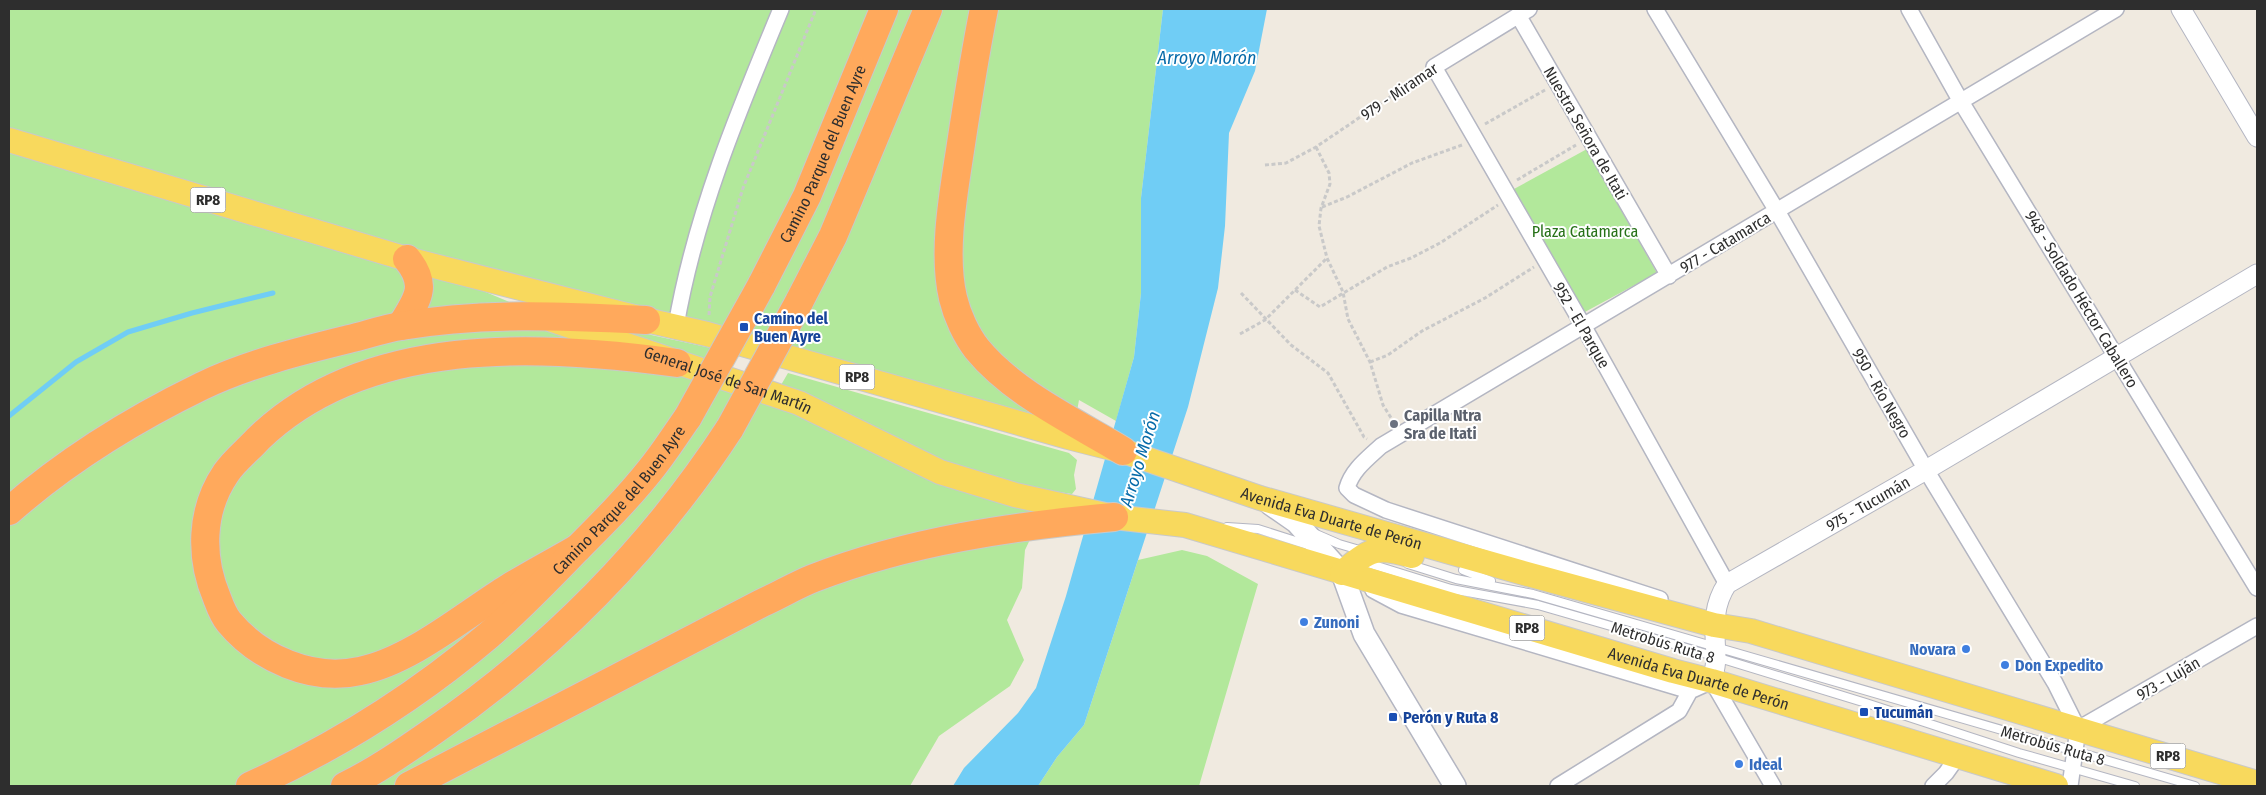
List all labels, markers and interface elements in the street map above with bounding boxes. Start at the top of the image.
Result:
water label: Arroyo Morón [1157,47,1256,69]
street label: 979 - Miramar [1357,58,1442,124]
street label: Camino Parque del Buen Ayre [776,62,870,246]
street label: Nuestra Señora de Itati [1540,63,1631,203]
road number: RP8 [190,188,226,212]
street label: 948 - Soldado Héctor Caballero [2021,207,2142,391]
street label: 977 - Catamarca [1676,208,1774,277]
park label: Plaza Catamarca [1532,222,1638,241]
street label: 952 - El Parque [1549,279,1614,372]
place label: Camino del Buen Ayre [754,309,829,346]
marker: Camino del Buen Ayre [738,321,750,333]
street label: General José de San Martín [642,343,815,418]
street label: 950 - Río Negro [1848,345,1915,442]
road number: RP8 [840,364,874,390]
place label: Capilla Ntra Sra de Itati [1404,406,1482,443]
water label: Arroyo Morón [1115,409,1165,510]
marker: Capilla Ntra Sra de Itati [1388,418,1400,430]
street label: Camino Parque del Buen Ayre [548,422,689,579]
street label: 975 - Tucumán [1823,472,1913,535]
street label: Avenida Eva Duarte de Perón [1238,483,1424,554]
place label: Zunoni [1314,613,1359,632]
marker: Zunoni [1298,616,1310,628]
road number: RP8 [1510,616,1544,640]
street label: Metrobús Ruta 8 [1609,618,1717,667]
place label: Novara [1909,640,1956,659]
street label: Avenida Eva Duarte de Perón [1606,643,1791,714]
marker: Novara [1960,643,1972,655]
street label: 973 - Luján [2133,653,2203,704]
place label: Don Expedito [2015,656,2104,675]
marker: Don Expedito [1999,659,2011,671]
place label: Tucumán [1874,703,1933,722]
marker: Tucumán [1858,706,1870,718]
place label: Perón y Ruta 8 [1403,708,1499,727]
marker: Perón y Ruta 8 [1387,711,1399,723]
street label: Metrobús Ruta 8 [1999,722,2107,769]
road number: RP8 [2150,744,2186,768]
place label: Ideal [1749,755,1783,774]
marker: Ideal [1733,758,1745,770]

